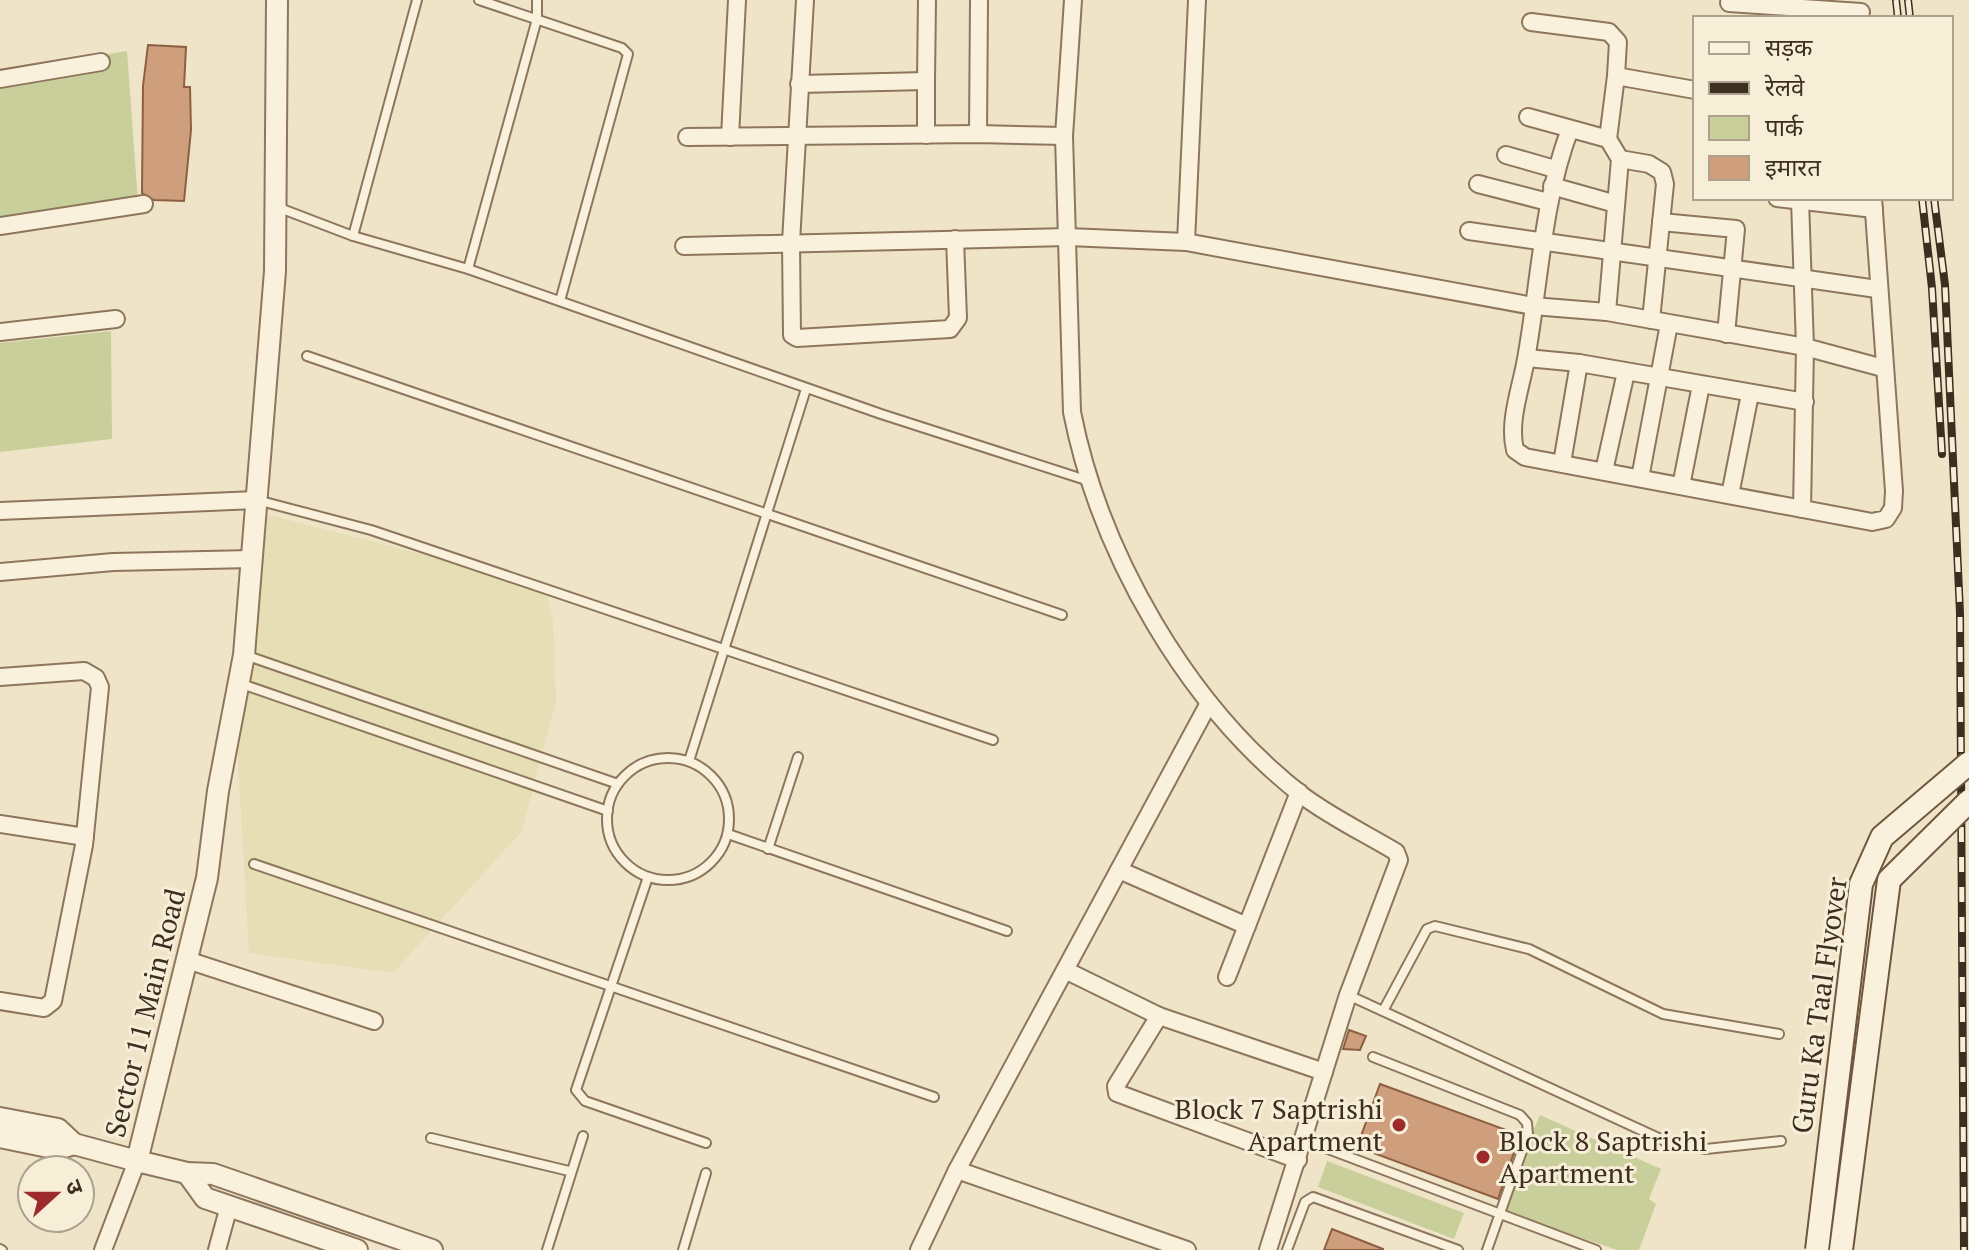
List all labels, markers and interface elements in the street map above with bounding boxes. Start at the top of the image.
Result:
legend [1693,16,1953,200]
text: सड़क [1765,31,1813,63]
text: रेलवे [1764,71,1805,103]
text: पार्क [1765,111,1804,143]
text: इमारत [1765,151,1822,183]
street label: Guru Ka Taal Flyover [1782,874,1855,1136]
street label: Sector 11 Main Road [96,885,193,1141]
place label: Block 7 Saptrishi Apartment [1175,1090,1384,1159]
marker: Block 7 Saptrishi Apartment [1390,1116,1408,1134]
place label: Block 8 Saptrishi Apartment [1499,1122,1707,1191]
marker: Block 8 Saptrishi Apartment [1474,1148,1492,1166]
north arrow [16,1154,96,1234]
text: उ [59,1175,91,1199]

